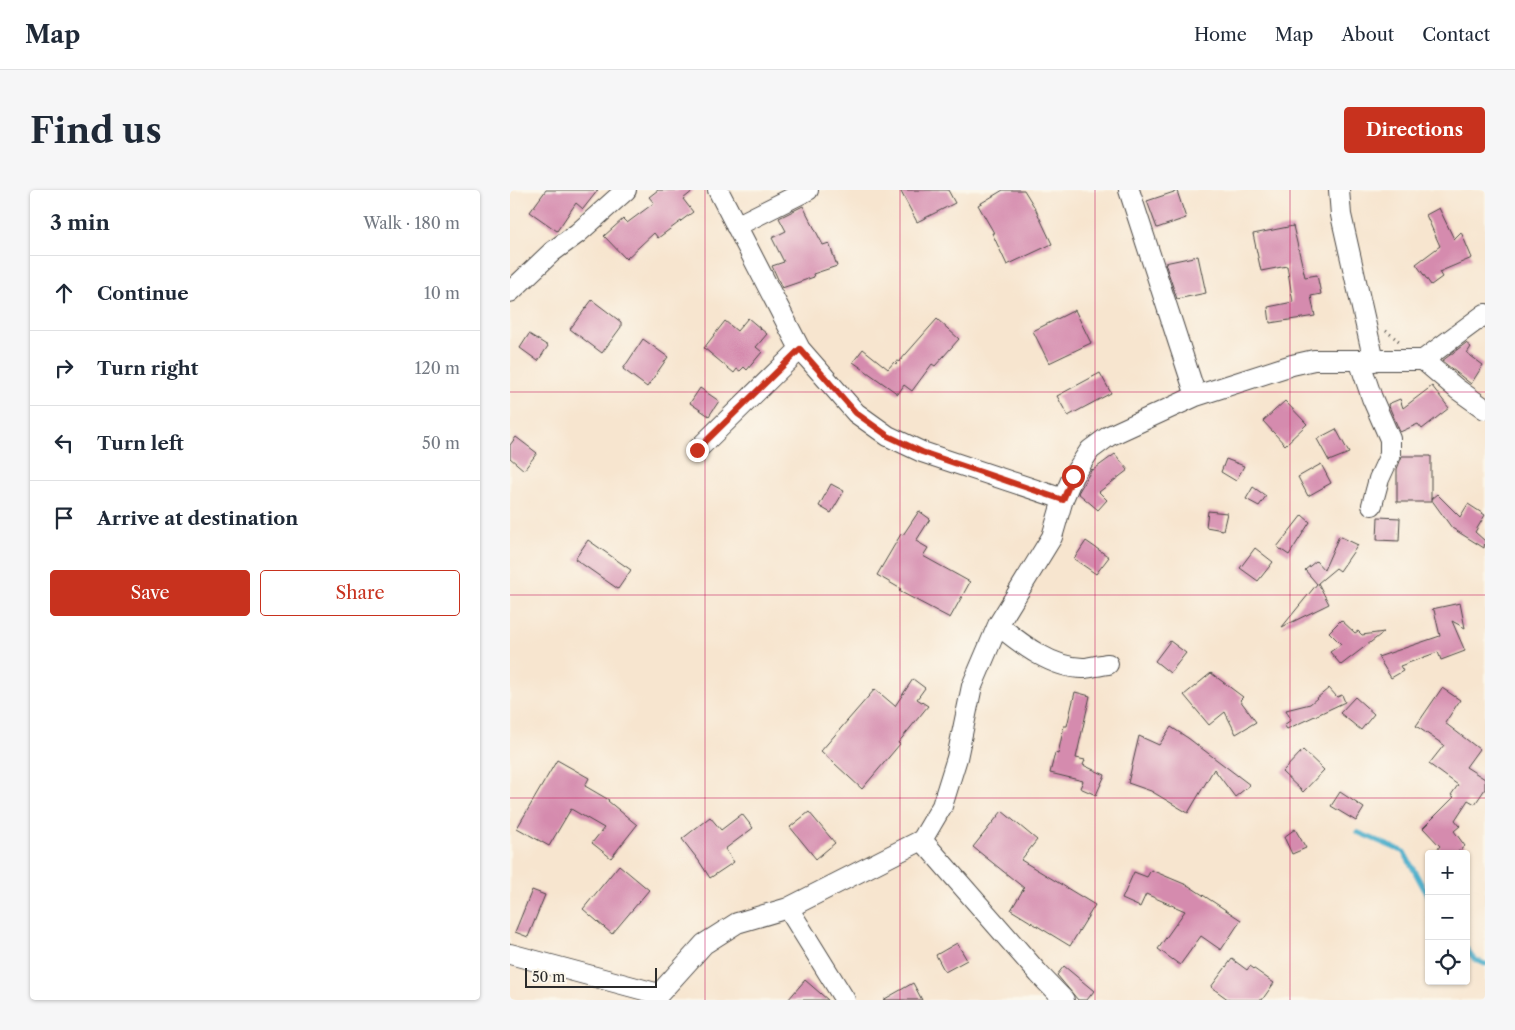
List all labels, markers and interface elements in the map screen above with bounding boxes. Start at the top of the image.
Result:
text: Map [25,20,80,49]
text: Home [1194,24,1247,46]
text: Map [1275,24,1313,46]
text: About [1341,24,1394,46]
text: Contact [1422,24,1490,46]
button: Directions [1344,107,1485,153]
text: Find us [30,109,162,152]
text: 3 min [50,210,110,235]
text: Walk · 180 m [363,213,460,233]
icon: ahead [50,279,78,307]
text: Continue [97,282,189,305]
text: 10 m [424,283,460,303]
icon: right [50,354,78,382]
text: Turn right [97,357,198,380]
text: 120 m [415,358,460,378]
icon: left [50,429,78,457]
text: Turn left [97,432,184,455]
text: 50 m [422,433,460,453]
route end [686,439,709,462]
route start [1062,465,1085,488]
icon: arrive [50,504,78,532]
text: Arrive at destination [97,507,298,530]
button: Save [50,570,250,616]
button: Share [260,570,460,616]
map controls [1425,850,1470,985]
button: + [1425,850,1470,895]
button: − [1425,895,1470,940]
button: locate [1425,940,1470,985]
scale bar [525,965,658,988]
text: 50 m [532,968,565,986]

